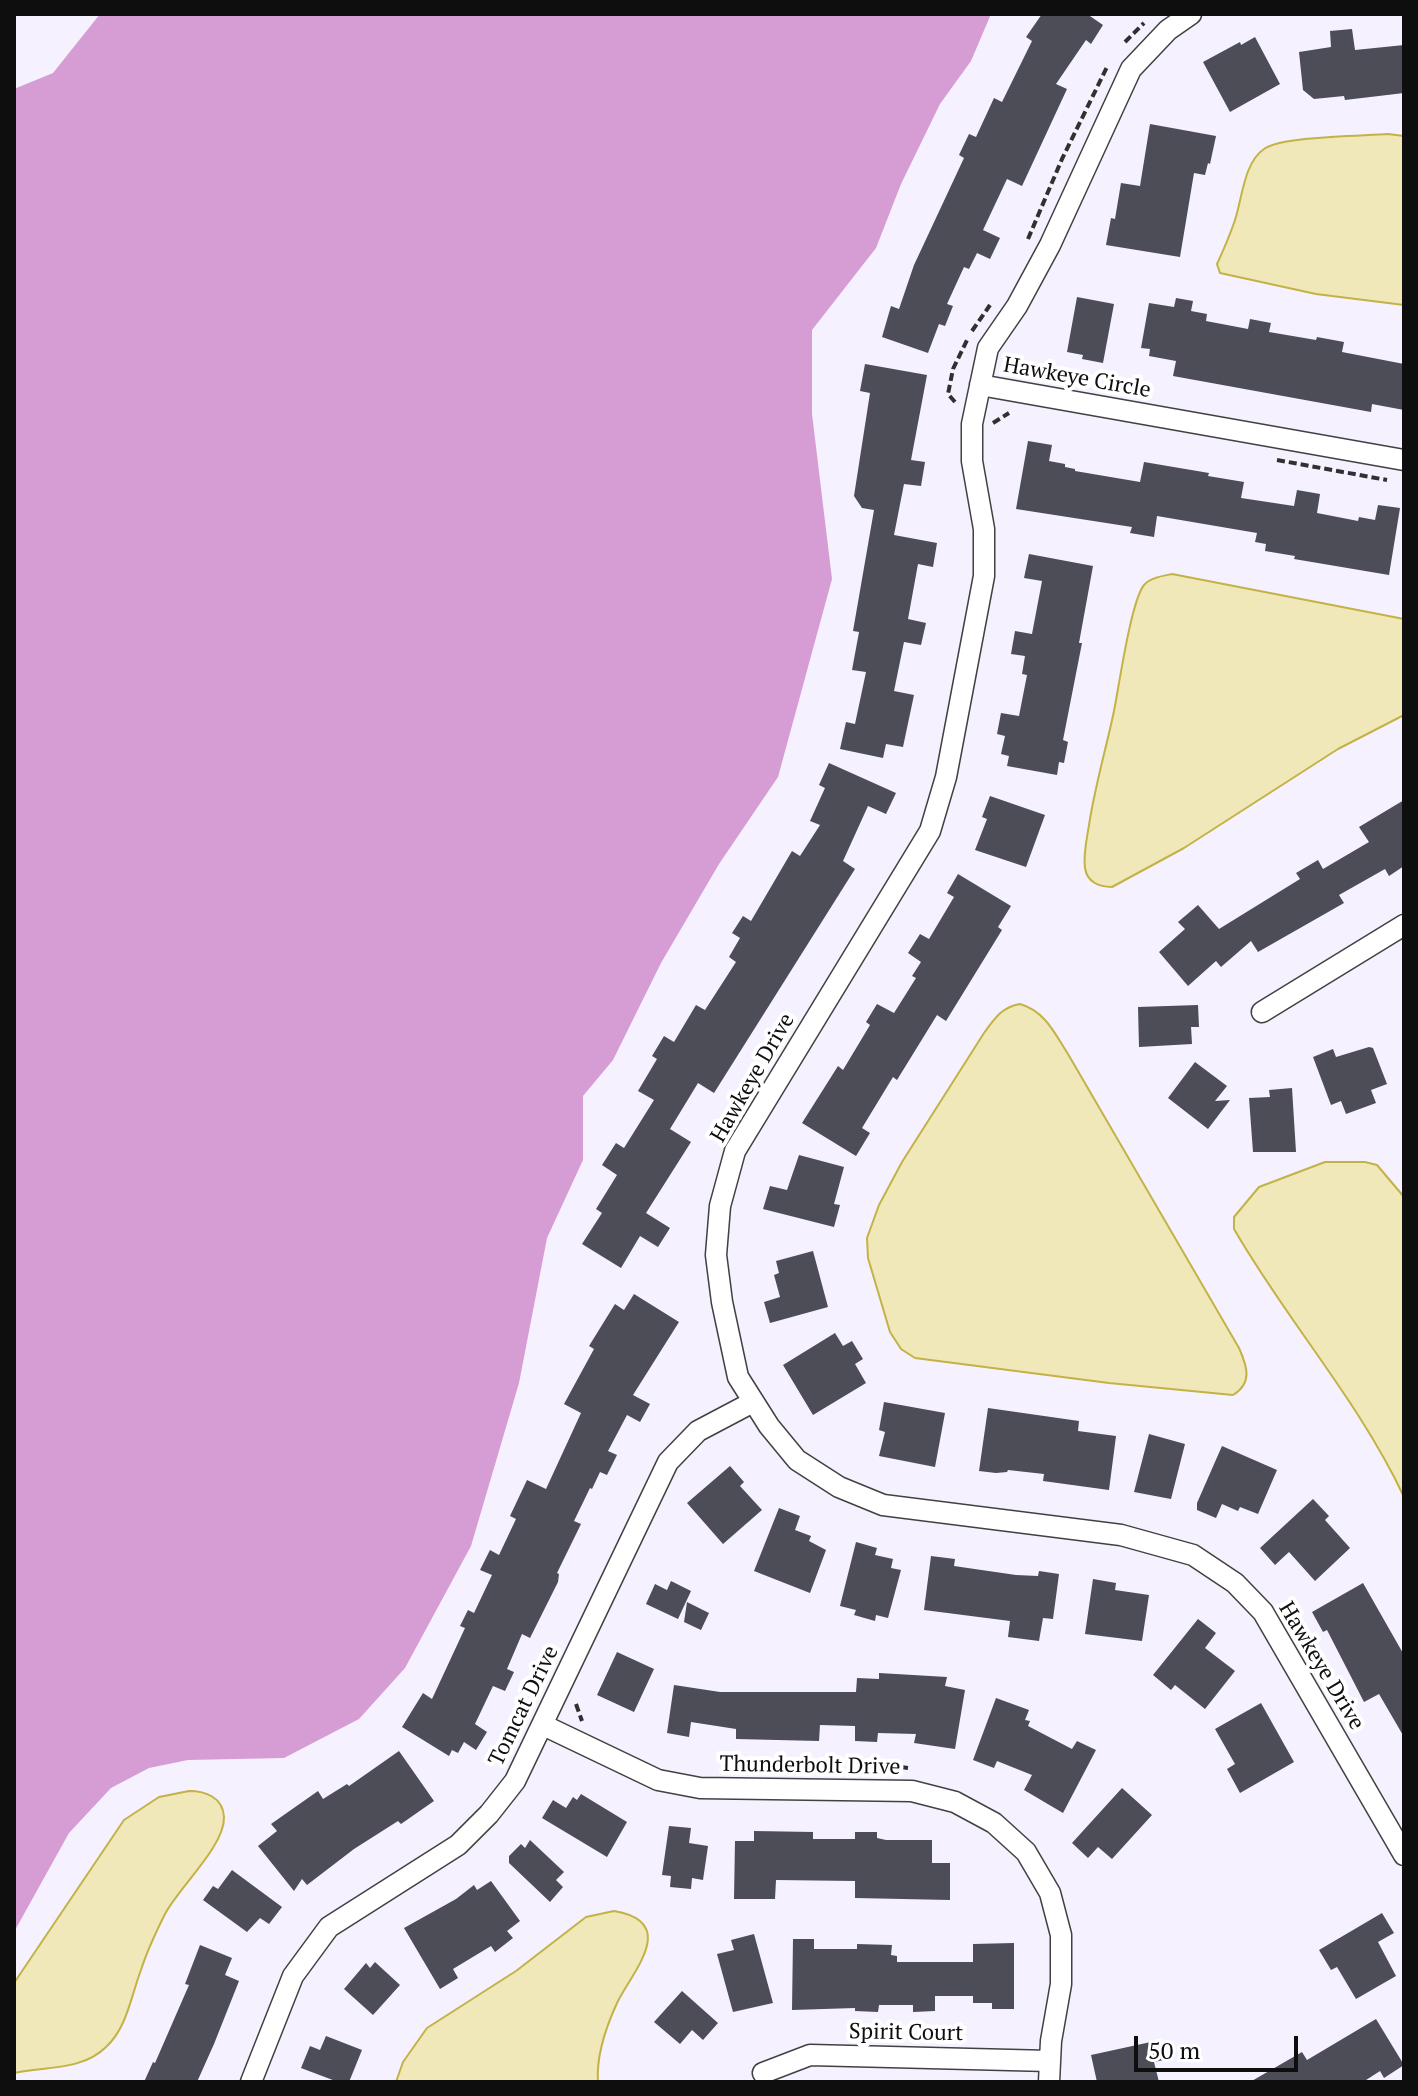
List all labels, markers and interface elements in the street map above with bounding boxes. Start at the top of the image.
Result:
street label: Hawkeye Circle [1001,352,1153,404]
street label: Hawkeye Drive [705,1009,801,1147]
street label: Hawkeye Drive [1272,1597,1370,1735]
street label: Tomcat Drive [483,1641,565,1771]
street label: Thunderbolt Drive [719,1751,901,1781]
street label: Spirit Court [849,2019,963,2047]
scale bar [1138,2020,1302,2070]
text: 50 m [1148,2034,1200,2066]

